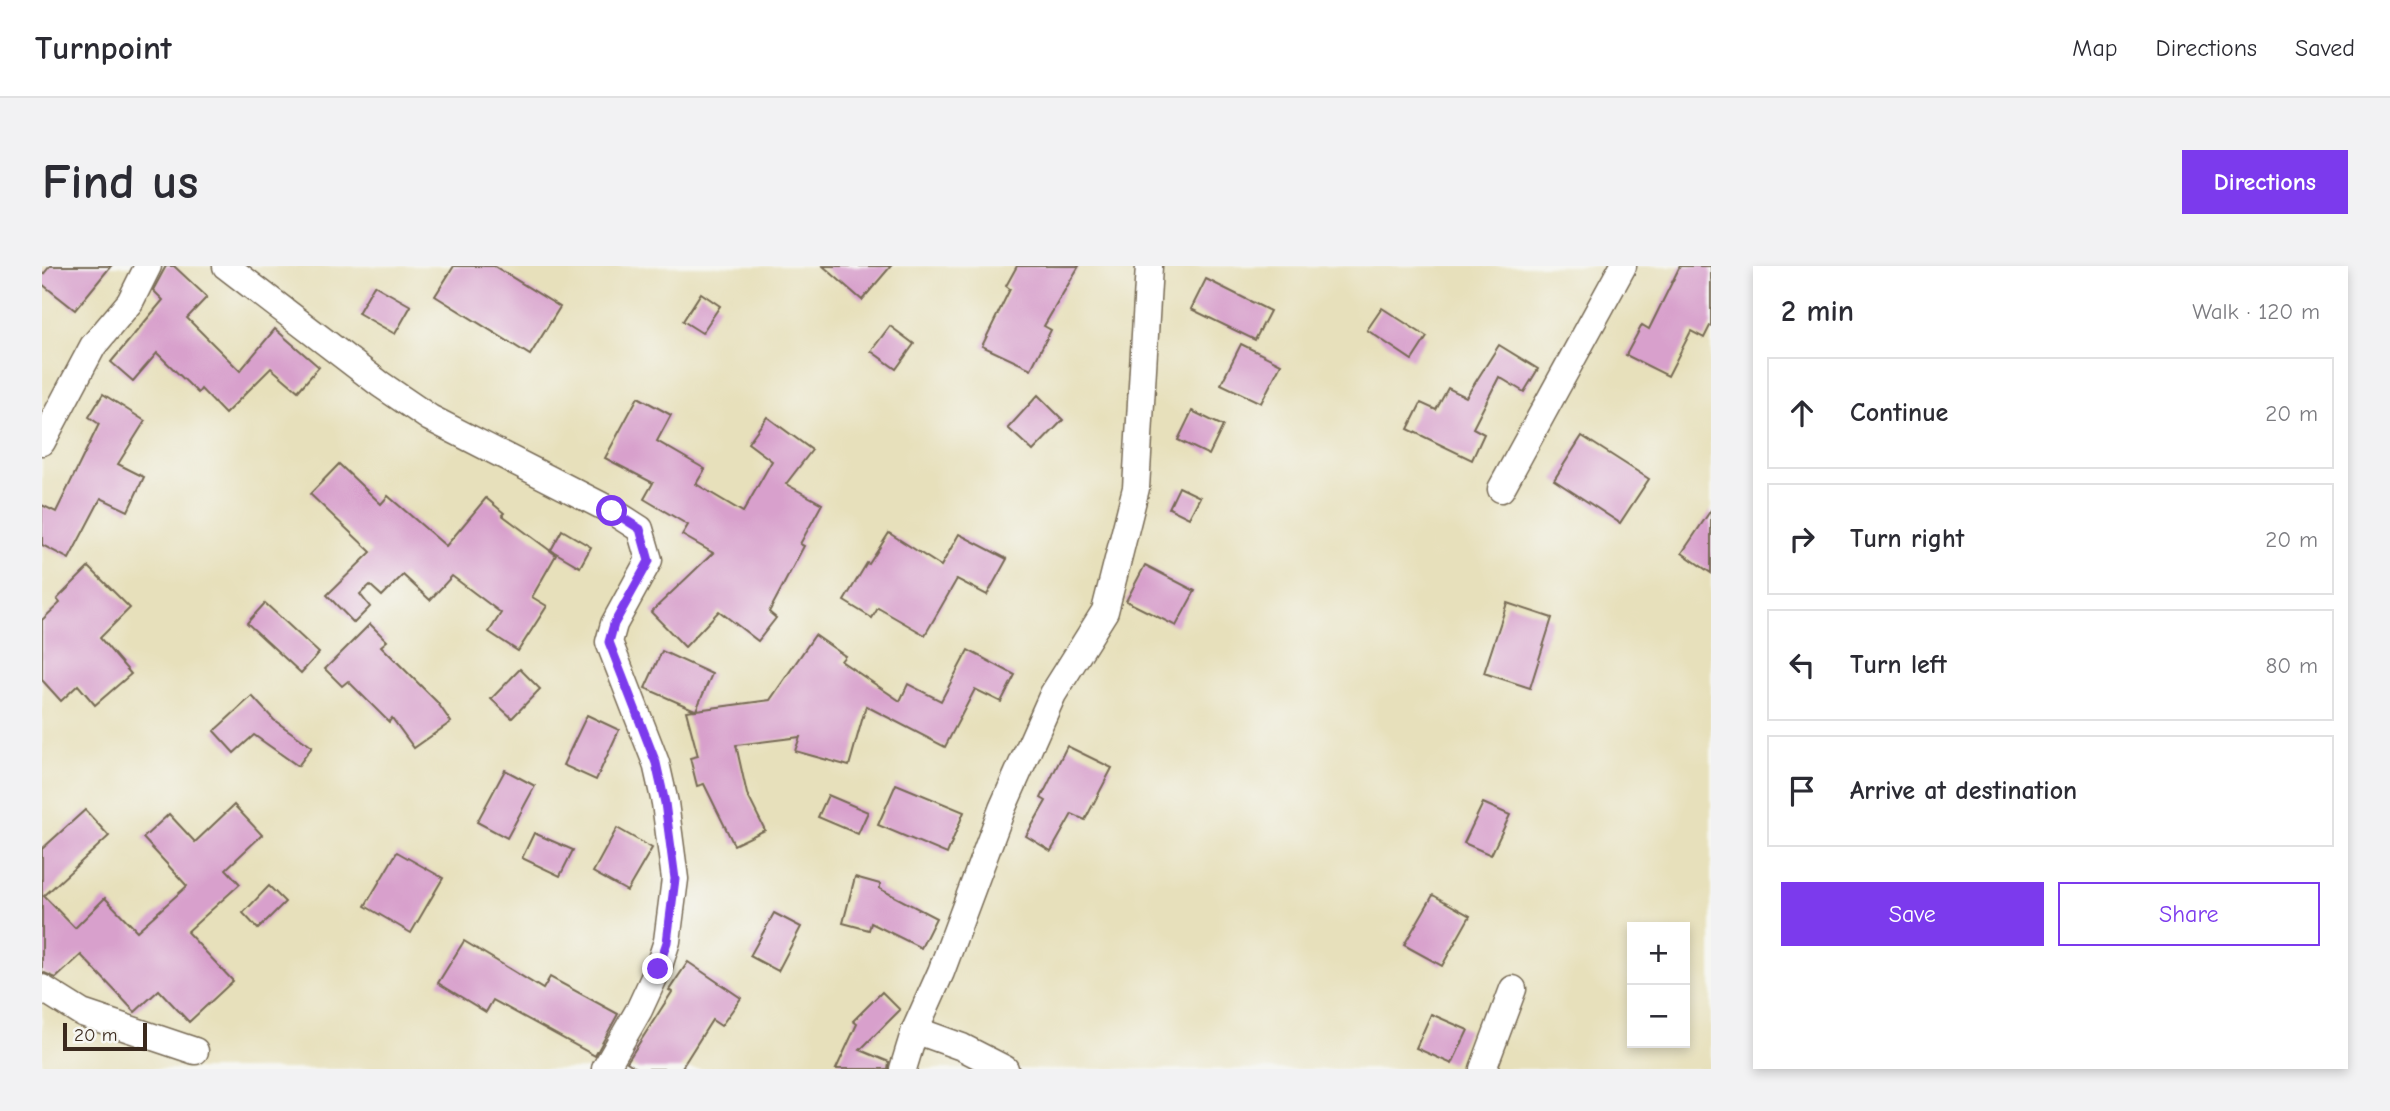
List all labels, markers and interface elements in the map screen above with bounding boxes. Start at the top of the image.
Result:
text: Turnpoint [35,29,172,67]
text: Map [2072,34,2118,62]
text: Directions [2156,34,2257,62]
text: Saved [2295,34,2355,62]
button: Directions [2182,150,2348,214]
text: Find us [42,154,198,210]
text: 2 min [1781,294,1854,329]
text: Walk · 120 m [2192,298,2320,325]
icon: ahead [1783,394,1821,432]
text: Continue [1850,398,1948,428]
text: 20 m [2265,400,2318,427]
route start [596,495,627,526]
icon: right [1783,520,1821,558]
text: Turn right [1850,524,1964,554]
text: 20 m [2265,526,2318,553]
icon: left [1783,646,1821,684]
text: Turn left [1850,650,1947,680]
text: 80 m [2265,652,2318,679]
icon: arrive [1783,772,1821,810]
text: Arrive at destination [1850,776,2077,806]
button: Save [1781,882,2044,946]
button: Share [2058,882,2320,946]
map controls [1627,922,1690,1048]
button: + [1627,922,1690,985]
route end [642,953,673,984]
button: − [1627,985,1690,1048]
scale bar [63,1020,147,1052]
text: 20 m [74,1024,118,1046]

